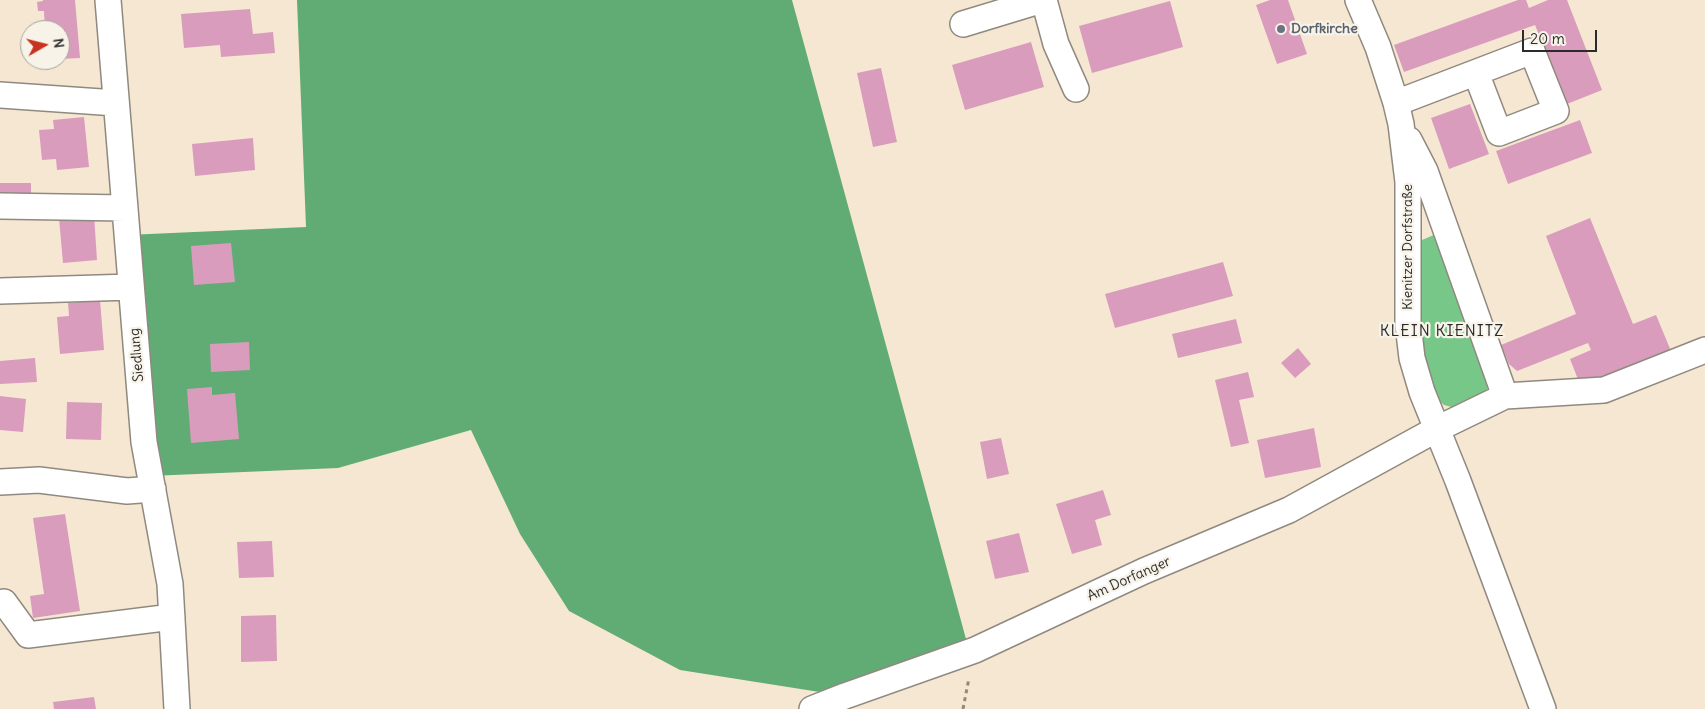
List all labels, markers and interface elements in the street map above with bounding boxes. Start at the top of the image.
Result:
north arrow [20,20,70,70]
scale bar [1525,20,1600,52]
place label: Dorfkirche [1291,21,1358,37]
marker: Dorfkirche [1275,23,1287,35]
text: 20 m [1530,29,1565,48]
text: N [49,37,68,49]
street label: Kienitzer Dorfstraße [1400,184,1416,310]
district label: KLEIN KIENITZ [1378,321,1506,341]
street label: Siedlung [126,327,148,383]
street label: Am Dorfanger [1085,553,1173,605]

